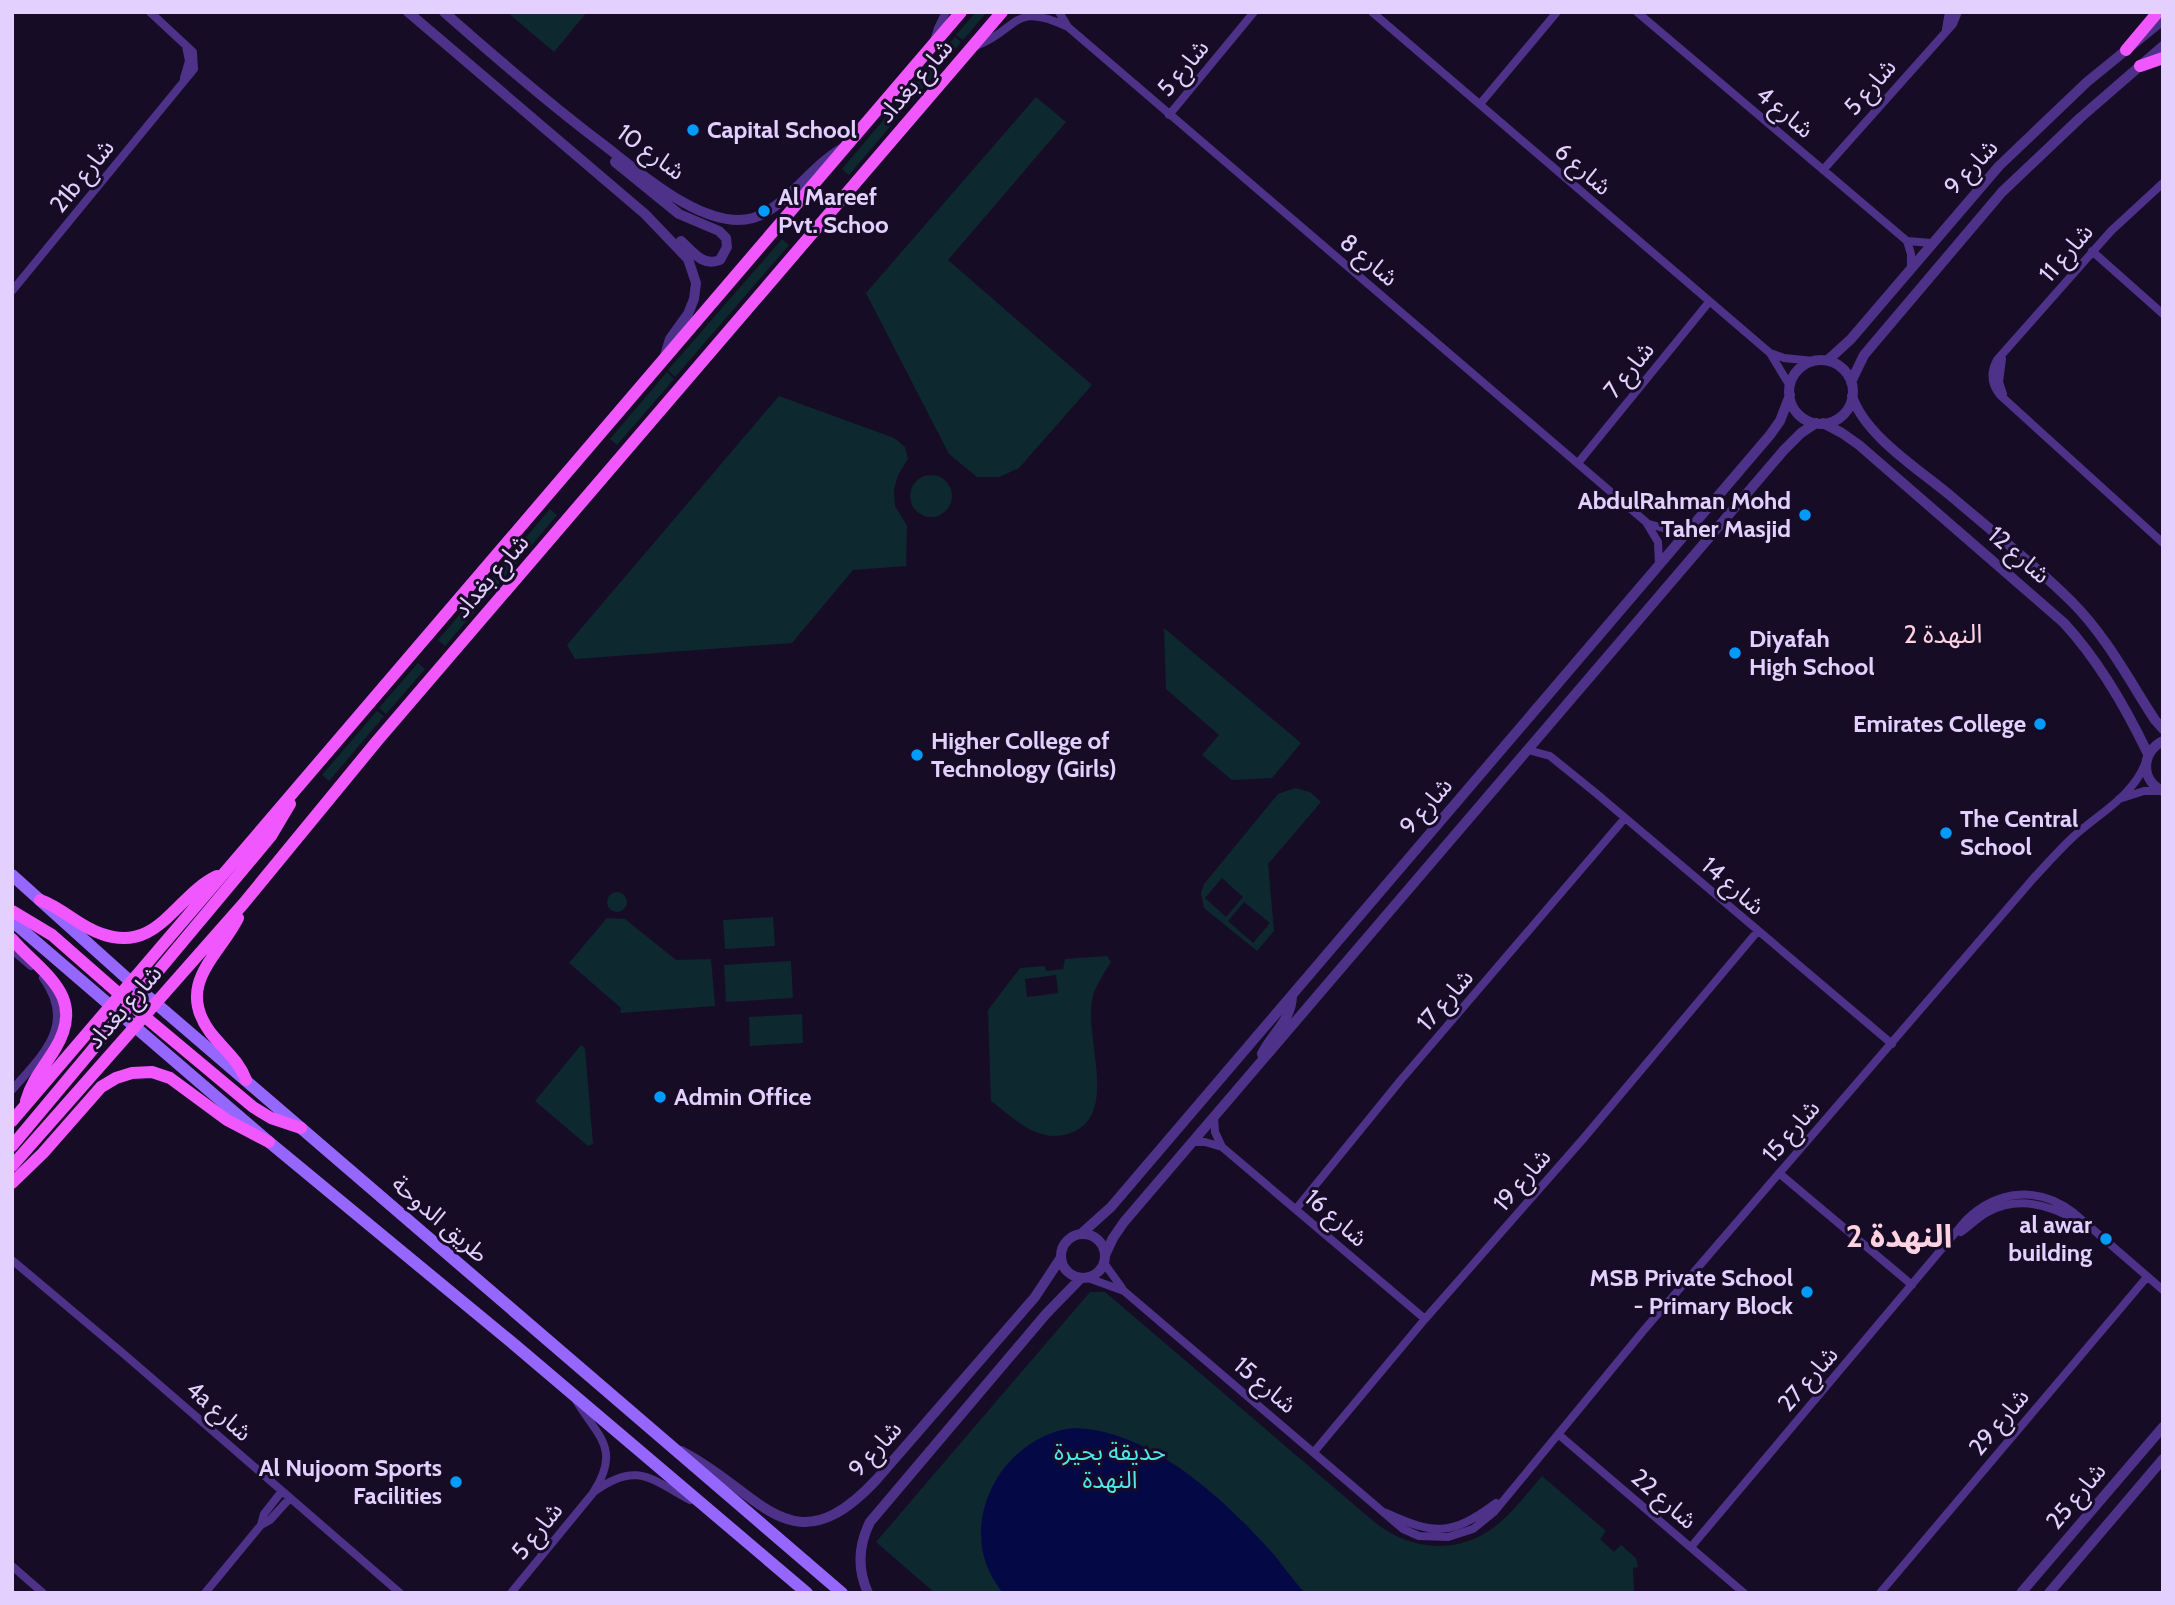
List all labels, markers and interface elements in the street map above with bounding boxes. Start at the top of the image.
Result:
street label: شارع بغداد [871,33,961,130]
street label: شارع 5 [1151,33,1217,104]
street label: شارع 5 [1837,53,1904,123]
street label: شارع 4 [1749,79,1820,146]
place label: Capital School [707,115,857,144]
street label: شارع 10 [610,117,691,188]
marker: Capital School [685,122,701,138]
street label: 21b شارع [43,133,122,220]
street label: شارع 9 [1938,133,2006,203]
street label: شارع 6 [1547,136,1618,203]
place label: Al Mareef Pvt. Schoo [778,182,889,239]
marker: Al Mareef Pvt. Schoo [756,203,772,219]
street label: شارع 11 [2032,218,2101,290]
street label: شارع 8 [1333,227,1404,294]
street label: شارع 7 [1597,336,1662,406]
place label: AbdulRahman Mohd Taher Masjid [1578,486,1791,543]
marker: AbdulRahman Mohd Taher Masjid [1797,507,1813,523]
street label: شارع 12 [1980,520,2056,592]
street label: شارع بغداد [447,528,537,625]
district label: النهدة 2 [1904,618,1982,650]
place label: Diyafah High School [1749,624,1874,681]
marker: Diyafah High School [1727,645,1743,661]
place label: Emirates College [1853,709,2026,738]
marker: Emirates College [2032,716,2048,732]
place label: Higher College of Technology (Girls) [931,726,1117,783]
marker: Higher College of Technology (Girls) [909,747,925,763]
street label: شارع 9 [1393,771,1460,842]
place label: The Central School [1960,804,2078,861]
marker: The Central School [1938,825,1954,841]
street label: شارع 14 [1694,850,1771,923]
street label: شارع بغداد [80,959,170,1056]
street label: شارع 17 [1410,963,1481,1038]
place label: Admin Office [674,1082,811,1111]
marker: Admin Office [652,1089,668,1105]
street label: شارع 15 [1756,1094,1828,1170]
street label: شارع 19 [1487,1142,1559,1219]
street label: طريق الدوحة [386,1169,494,1269]
street label: شارع 16 [1297,1183,1374,1255]
place label: al awar building [2008,1210,2092,1267]
district label: النهدة 2 [1846,1216,1952,1255]
marker: al awar building [2098,1231,2114,1247]
place label: MSB Private School - Primary Block [1590,1263,1793,1320]
marker: MSB Private School - Primary Block [1799,1284,1815,1300]
street label: شارع 27 [1771,1340,1846,1419]
street label: شارع 15 [1226,1350,1303,1421]
street label: 4a شارع [179,1374,258,1449]
street label: شارع 29 [1962,1382,2037,1463]
street label: شارع 9 [842,1415,910,1485]
park label: حديقة بحيرة النهدة [1054,1437,1166,1494]
place label: Al Nujoom Sports Facilities [259,1453,442,1510]
street label: شارع 25 [2040,1457,2114,1537]
street label: شارع 22 [1624,1462,1703,1537]
marker: Al Nujoom Sports Facilities [448,1474,464,1490]
street label: شارع 5 [505,1496,571,1567]

